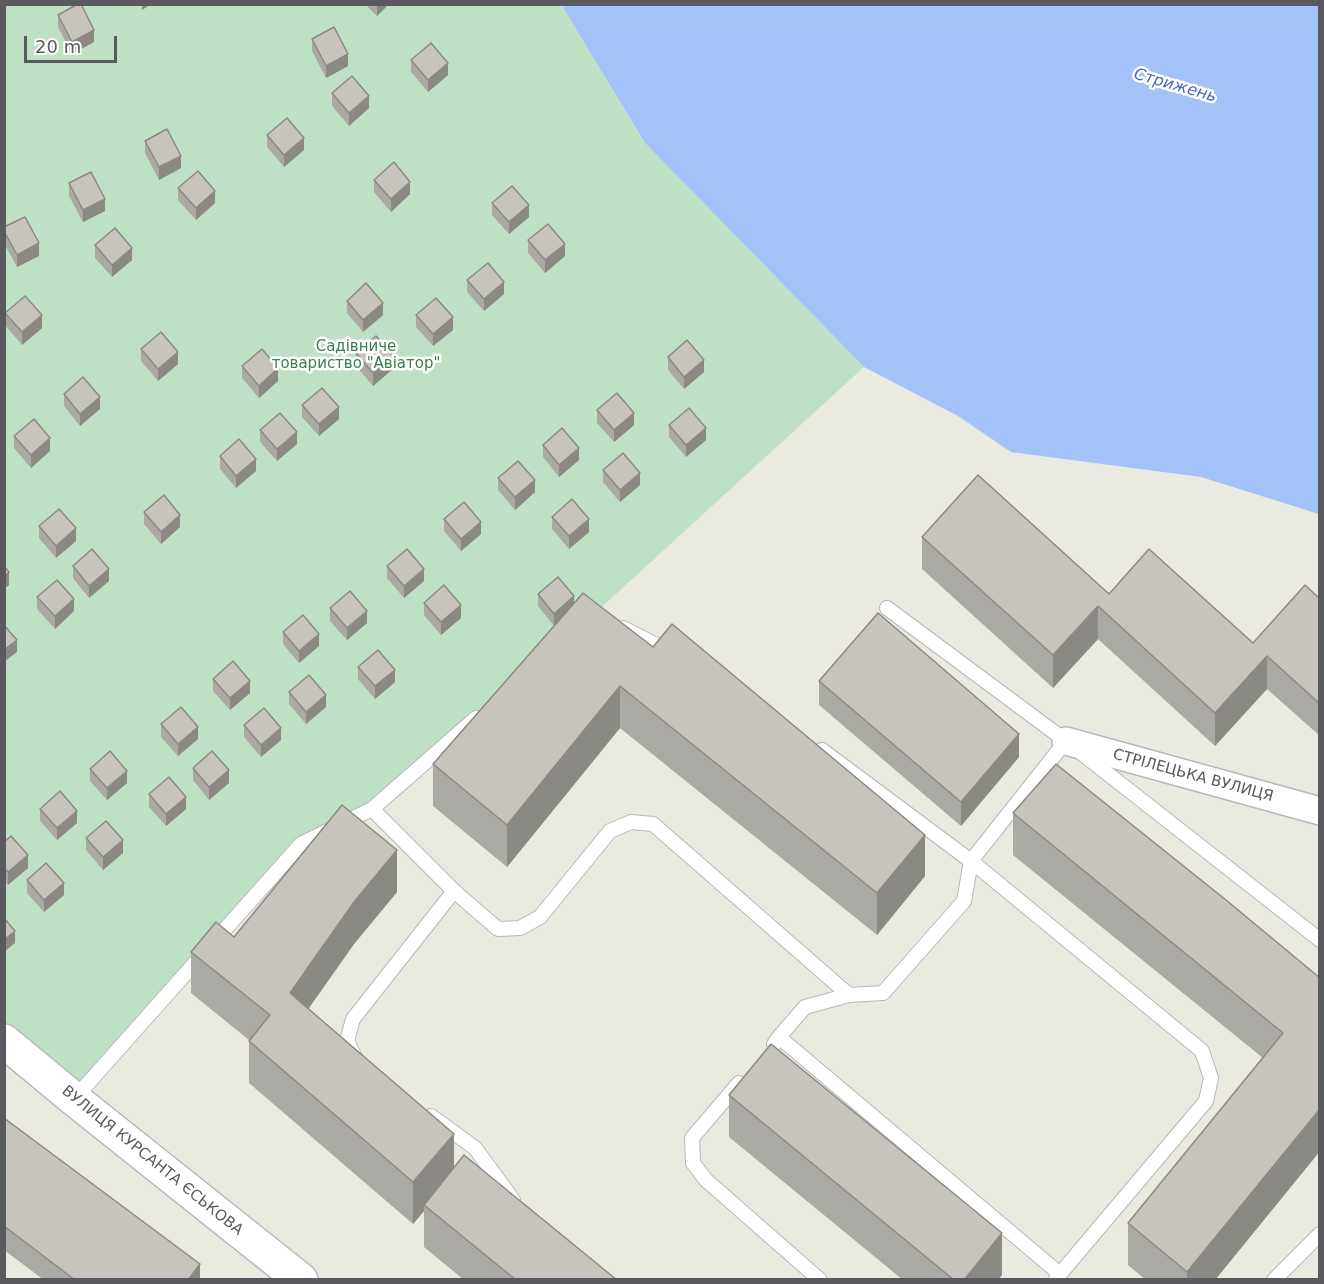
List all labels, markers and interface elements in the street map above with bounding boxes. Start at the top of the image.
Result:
scale bar [27,24,120,62]
text: 20 m [35,36,81,57]
water label: Стрижень [1131,65,1219,107]
park label: Садівниче товариство "Авіатор" [272,338,440,373]
street label: СТРІЛЕЦЬКА ВУЛИЦЯ [1111,746,1275,806]
street label: ВУЛИЦЯ КУРСАНТА ЄСЬКОВА [58,1082,246,1240]

